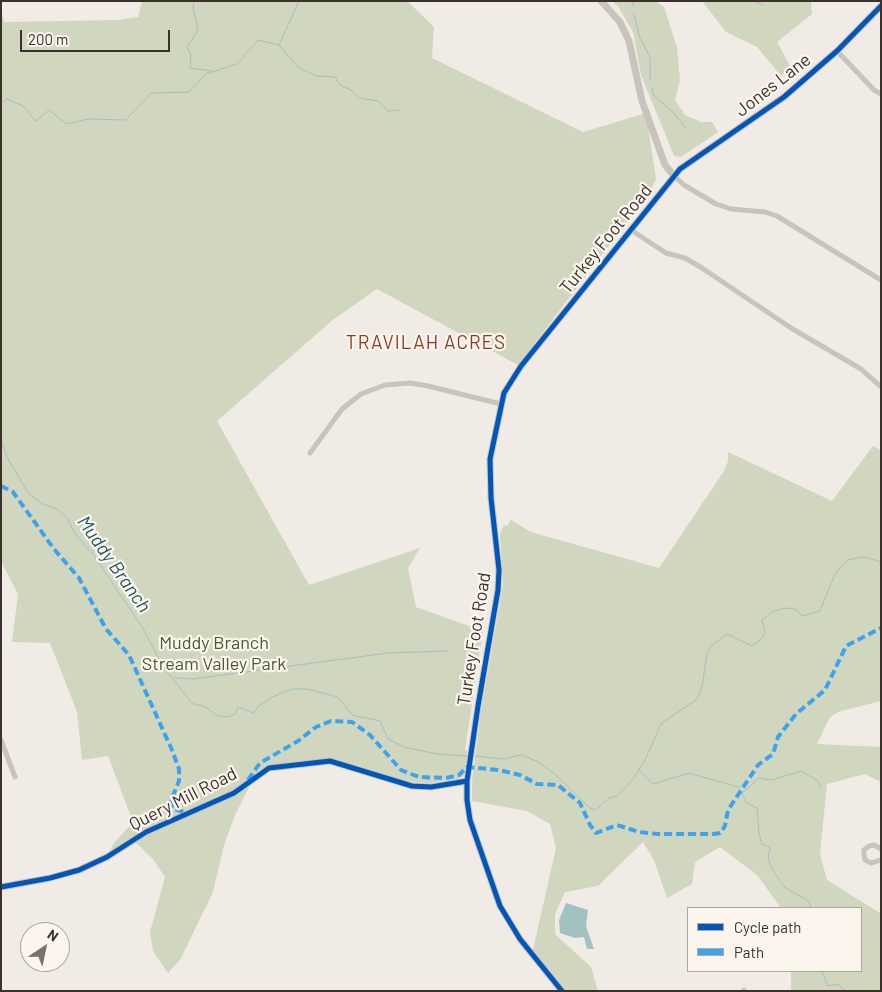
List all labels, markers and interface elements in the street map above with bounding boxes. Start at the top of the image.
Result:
scale bar [22,20,172,52]
text: 200 m [28,30,68,48]
street label: Jones Lane [731,49,815,121]
street label: Turkey Foot Road [555,180,657,298]
district label: TRAVILAH ACRES [344,332,508,354]
water label: Muddy Branch [72,511,156,617]
street label: Turkey Foot Road [453,571,495,707]
park label: Muddy Branch Stream Valley Park [142,632,286,674]
street label: Query Mill Road [126,763,240,835]
legend [687,907,862,972]
text: Cycle path [734,918,801,936]
north arrow [20,922,70,972]
text: N [44,925,62,945]
text: Path [734,943,764,961]

